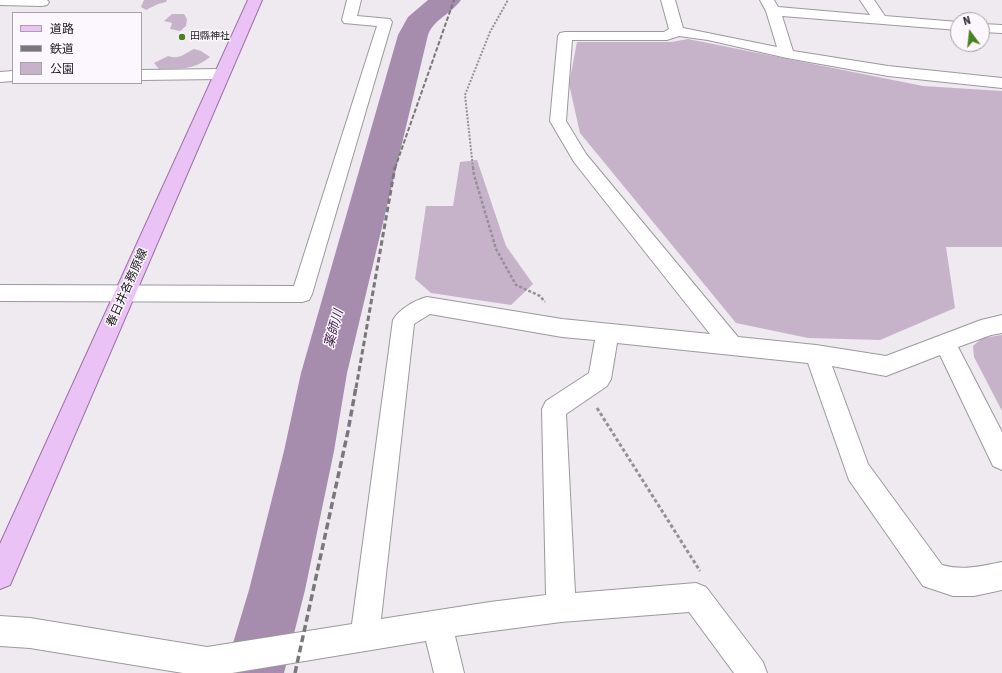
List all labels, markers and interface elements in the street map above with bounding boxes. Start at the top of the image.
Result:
legend [12,12,142,84]
north arrow [950,12,990,52]
text: N [962,13,972,29]
text: 道路 [50,21,74,38]
place label: 田縣神社 [190,31,230,43]
marker: 田縣神社 [177,32,187,42]
text: 鉄道 [50,41,74,58]
text: 公園 [50,61,74,78]
street label: 春日井各務原線 [104,247,152,329]
water label: 薬師川 [322,308,348,350]

